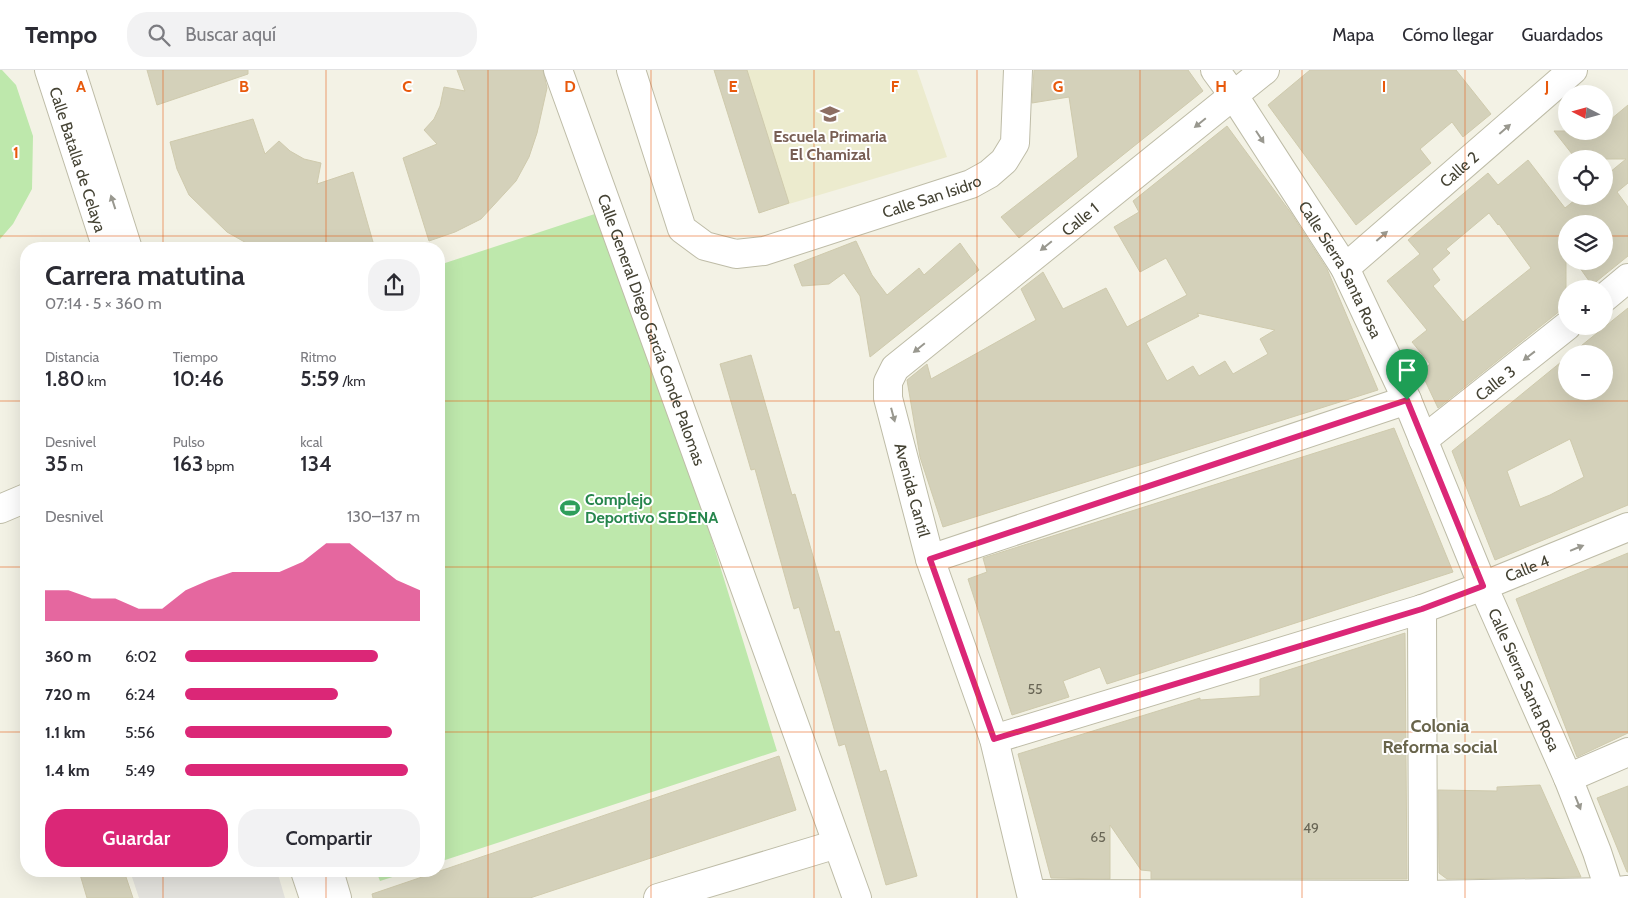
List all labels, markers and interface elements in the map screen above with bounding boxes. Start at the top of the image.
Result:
search box [127,12,477,57]
text: Tempo [25,20,97,49]
icon: search [145,21,173,49]
text: Buscar aquí [185,23,276,46]
text: Mapa [1332,24,1374,46]
text: Cómo llegar [1402,24,1494,46]
text: Guardados [1522,24,1603,46]
text: A [76,77,86,96]
text: B [239,77,249,96]
text: C [402,77,412,96]
text: D [564,77,576,96]
text: E [728,77,738,96]
text: F [891,77,900,96]
text: G [1053,77,1063,96]
text: H [1215,77,1227,96]
text: I [1382,77,1386,96]
text: J [1544,77,1549,96]
street label: Calle Batalla de Celaya [46,85,110,235]
north arrow [1558,85,1612,140]
map controls [1558,85,1613,400]
school or university icon: Escuela Primaria El Chamizal [819,103,841,125]
one-way arrow [1194,117,1207,128]
one-way arrow [1498,123,1510,135]
place label: Escuela Primaria El Chamizal [773,127,887,164]
one-way arrow [1256,130,1265,144]
text: 1 [13,143,19,162]
street label: Calle 2 [1436,147,1482,191]
button: locate [1558,150,1613,205]
street label: Calle San Isidro [880,171,985,222]
street label: Calle General Diego García Conde Palomas [594,191,710,468]
one-way arrow [109,195,117,210]
street label: Calle Sierra Santa Rosa [1295,197,1386,341]
street label: Calle 1 [1058,198,1102,240]
button: layers [1558,215,1613,270]
one-way arrow [1375,230,1388,241]
one-way arrow [1040,241,1053,252]
text: Carrera matutina [45,258,245,292]
button: share [368,259,420,311]
button: + [1558,280,1613,335]
text: 07:14 · 5 × 360 m [45,294,162,313]
one-way arrow [913,343,926,354]
button: − [1558,345,1613,400]
text: Distancia [45,348,99,366]
text: Tiempo [173,348,218,366]
text: Ritmo [300,348,336,366]
pin [1386,349,1428,400]
one-way arrow [1523,351,1536,362]
icon: arrive [1393,356,1421,384]
street label: Calle 3 [1471,361,1519,404]
text: 1.80 [45,366,84,391]
text: 10:46 [173,366,224,391]
text: 5:59 [300,366,339,391]
text: km [84,372,106,390]
text: /km [339,372,366,390]
one-way arrow [889,407,897,422]
text: Desnivel [45,433,96,451]
text: Pulso [173,433,205,451]
text: kcal [300,433,323,451]
street label: Avenida Cantíl [890,441,934,539]
text: 35 [45,451,68,476]
text: 163 [173,451,203,476]
text: 134 [300,451,332,476]
text: m [68,457,83,475]
text: bpm [203,457,234,475]
place label: Complejo Deportivo SEDENA [585,490,718,527]
sports icon: Complejo Deportivo SEDENA [559,497,581,519]
text: Desnivel [45,507,103,526]
text: 130–137 m [347,507,420,526]
one-way arrow [1570,544,1585,552]
street label: Calle 4 [1502,551,1552,586]
street label: Calle Sierra Santa Rosa [1485,605,1564,754]
text: 360 m [45,647,91,666]
text: 6:02 [125,647,157,666]
house number: 55 [1027,680,1043,698]
text: 720 m [45,685,90,704]
text: 6:24 [125,685,155,704]
district label: Colonia Reforma social [1382,715,1498,758]
text: 1.1 km [45,723,85,742]
text: 5:56 [125,723,155,742]
text: 1.4 km [45,761,90,780]
text: 5:49 [125,761,155,780]
one-way arrow [1574,796,1582,811]
button: Guardar [45,809,228,867]
button: Compartir [238,809,420,867]
house number: 49 [1303,819,1319,837]
house number: 65 [1090,828,1106,846]

